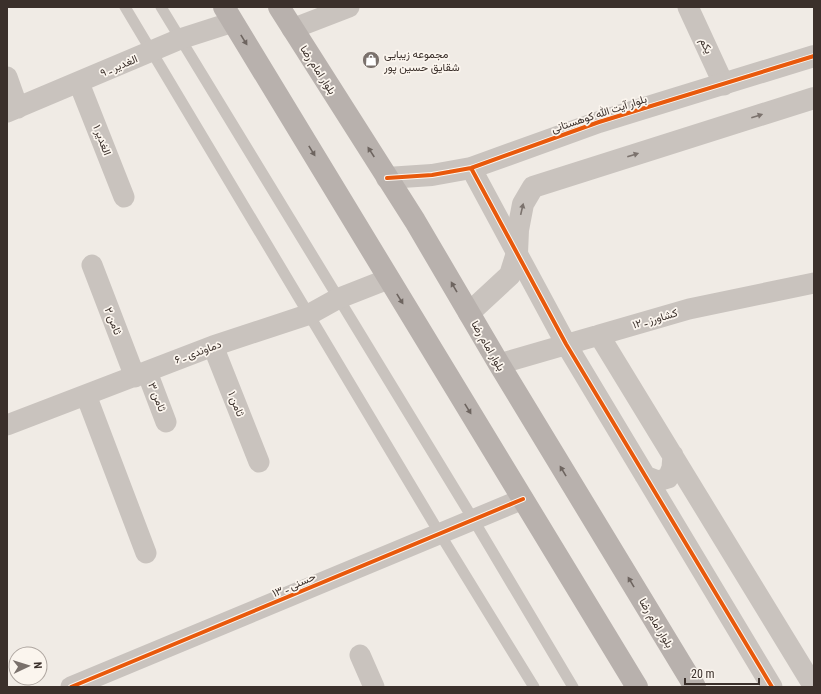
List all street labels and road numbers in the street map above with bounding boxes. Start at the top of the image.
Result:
street label: یکم [696,36,715,56]
street label: بلوار امام رضا [297,43,339,97]
street label: الغدیر ـ ۹ [98,52,140,80]
street label: بلوار آیت الله کوهستانی [550,92,648,136]
street label: الغدیر ۱ [90,123,114,157]
street label: ثامن ۲ [102,305,124,337]
street label: کشاورز ـ ۱۲ [631,306,679,332]
street label: بلوار امام رضا [468,319,508,374]
street label: دماوندی ـ ۶ [173,337,223,367]
street label: ثامن ۳ [145,381,169,414]
street label: ثامن ۱ [225,389,247,419]
street label: حسنی ـ ۱۳ [270,570,318,600]
street label: بلوار امام رضا [635,596,676,651]

